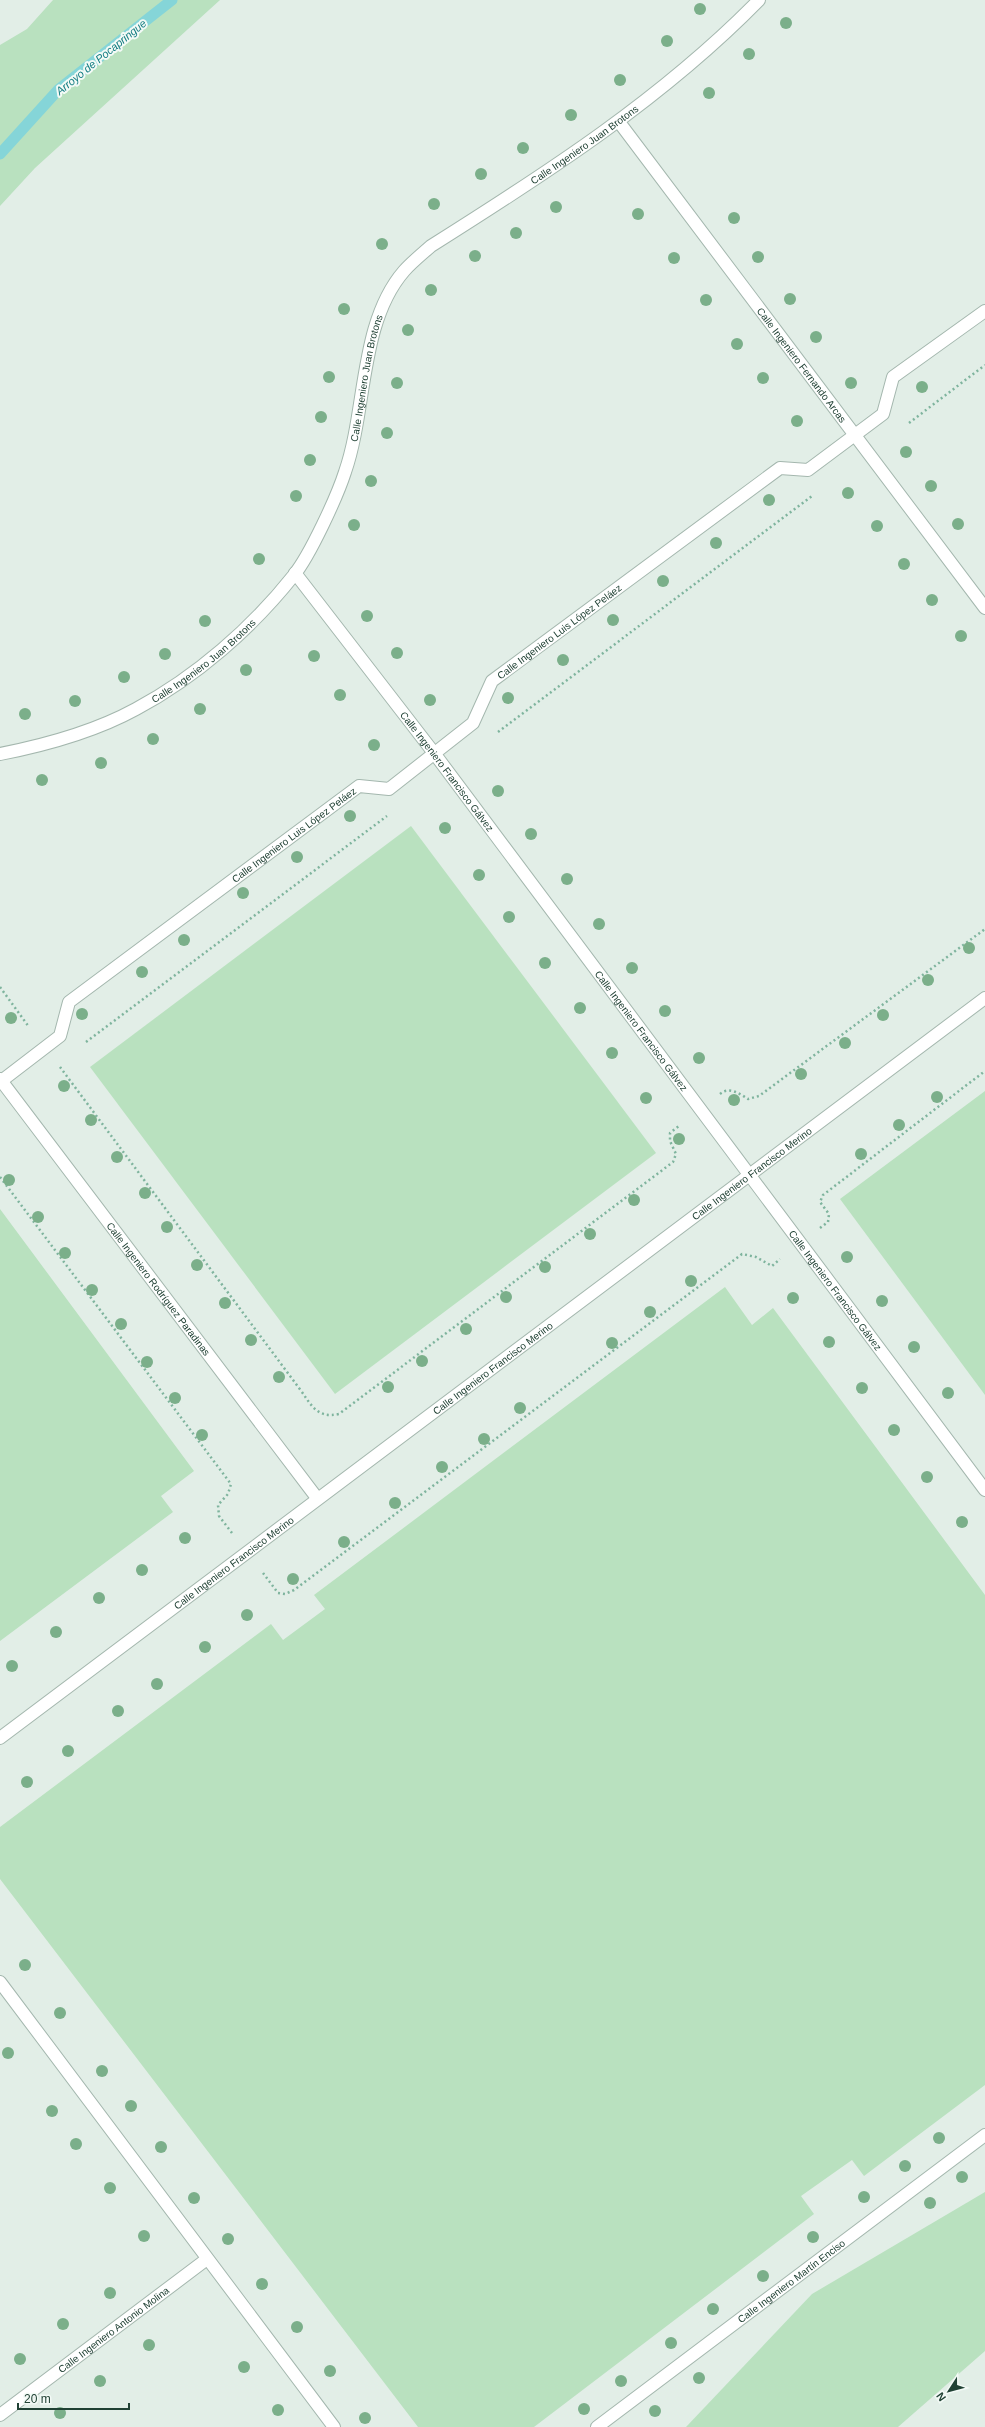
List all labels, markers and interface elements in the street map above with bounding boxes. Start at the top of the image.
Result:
water label: Arroyo de Pocapringue [53,17,148,98]
street label: Calle Ingeniero Juan Brotons [529,103,640,186]
street label: Calle Ingeniero Fernando Arcas [755,306,848,425]
street label: Calle Ingeniero Juan Brotons [348,313,385,443]
street label: Calle Ingeniero Luis López Peláez [495,582,624,681]
street label: Calle Ingeniero Juan Brotons [150,617,258,705]
street label: Calle Ingeniero Francisco Gálvez [398,709,496,834]
street label: Calle Ingeniero Luis López Peláez [230,785,358,885]
street label: Calle Ingeniero Francisco Gálvez [593,969,690,1093]
street label: Calle Ingeniero Francisco Merino [690,1125,814,1222]
street label: Calle Ingeniero Rodríguez Paradinas [104,1220,212,1358]
street label: Calle Ingeniero Francisco Gálvez [787,1228,884,1353]
street label: Calle Ingeniero Francisco Merino [431,1320,555,1417]
street label: Calle Ingeniero Francisco Merino [172,1514,296,1612]
street label: Calle Ingeniero Martín Enciso [736,2237,848,2325]
street label: Calle Ingeniero Antonio Molina [56,2284,172,2375]
north arrow [929,2371,969,2411]
scale bar [18,2385,129,2411]
text: N [934,2390,948,2404]
text: 20 m [24,2392,51,2406]

